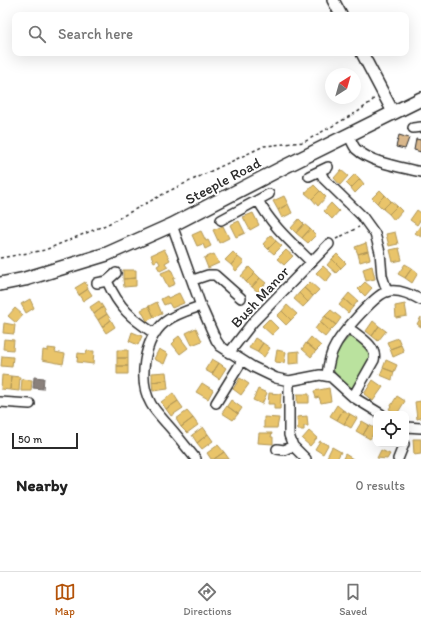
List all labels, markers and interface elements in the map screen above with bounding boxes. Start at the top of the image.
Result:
search box [12,12,409,56]
icon: search [26,23,48,45]
text: Search here [58,25,133,43]
north arrow [325,68,361,104]
street label: Steeple Road [182,153,264,208]
street label: Bush Manor [227,263,293,331]
map controls [373,411,409,447]
button: locate [373,411,409,447]
scale bar [12,431,78,450]
text: 50 m [18,433,42,446]
text: Nearby [16,475,68,495]
text: 0 results [355,478,405,493]
tab: Map [54,581,76,618]
tab: Directions [183,581,232,618]
tab: Saved [339,581,367,618]

